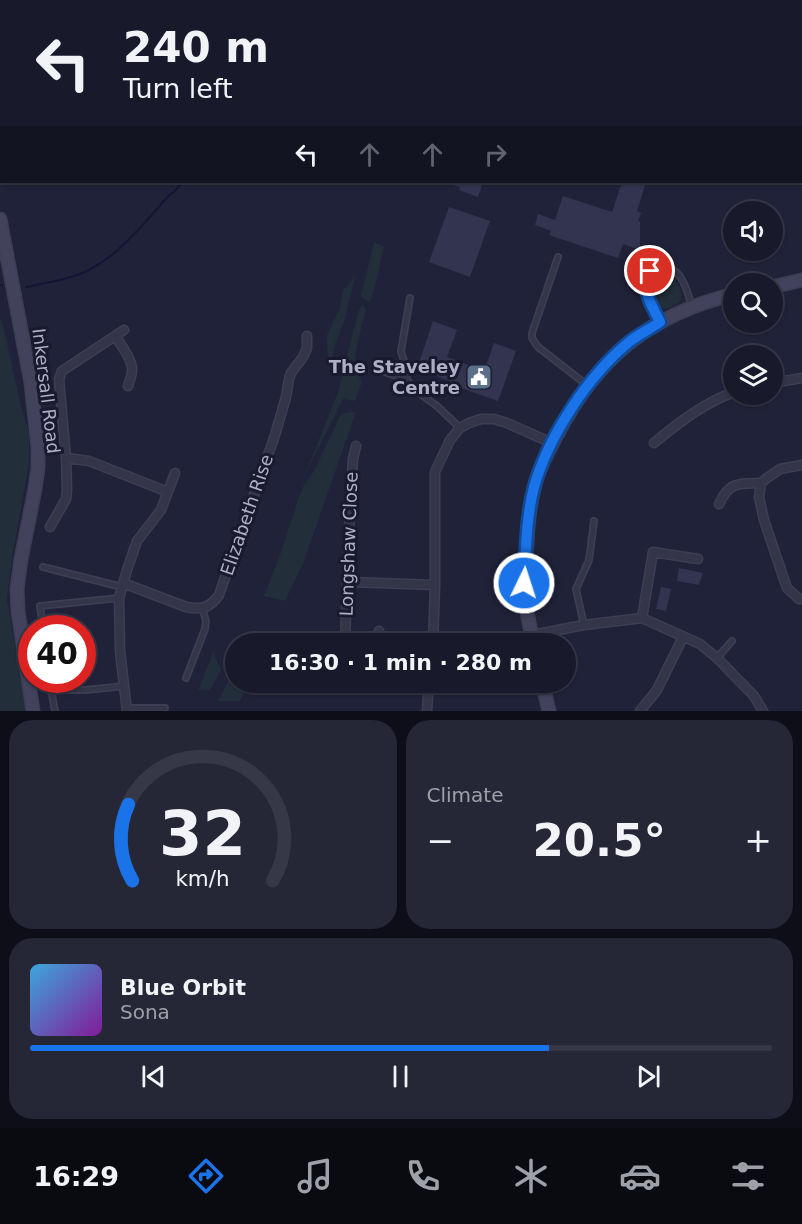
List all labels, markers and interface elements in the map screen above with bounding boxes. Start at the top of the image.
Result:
text: 240 m [123,23,269,72]
icon: left [24,24,102,102]
text: Turn left [123,73,233,104]
icon: left [290,138,323,171]
icon: ahead [353,138,386,171]
icon: ahead [416,138,449,171]
icon: right [479,138,512,171]
map controls [723,201,783,405]
button: sound [723,201,783,261]
pin [624,245,675,296]
icon: arrive [633,254,666,287]
button: search [723,273,783,333]
street label: Inkersall Road [28,327,65,455]
button: layers [723,345,783,405]
place label: The Staveley Centre [329,356,460,398]
public building icon: The Staveley Centre [464,362,494,392]
street label: Elizabeth Rise [216,452,277,578]
street label: Longshaw Close [335,471,362,617]
position arrow [492,551,556,615]
speed limit sign: 40 [18,615,96,693]
text: 16:30 · 1 min · 280 m [269,650,532,675]
text: Climate [427,783,503,807]
text: 32 [159,797,246,870]
text: 20.5° [532,814,666,867]
text: − [427,821,454,860]
text: + [744,821,772,860]
text: km/h [176,867,230,892]
text: Blue Orbit [120,975,246,1000]
text: Sona [120,1000,170,1024]
icon: previous [137,1060,170,1093]
icon: pause [384,1060,417,1093]
icon: next [632,1060,665,1093]
icon: directions [185,1155,227,1197]
icon: music [294,1155,336,1197]
icon: phone [402,1155,444,1197]
icon: climate [510,1155,552,1197]
icon: car [619,1155,661,1197]
icon: filters [727,1155,769,1197]
text: 16:29 [33,1161,119,1192]

